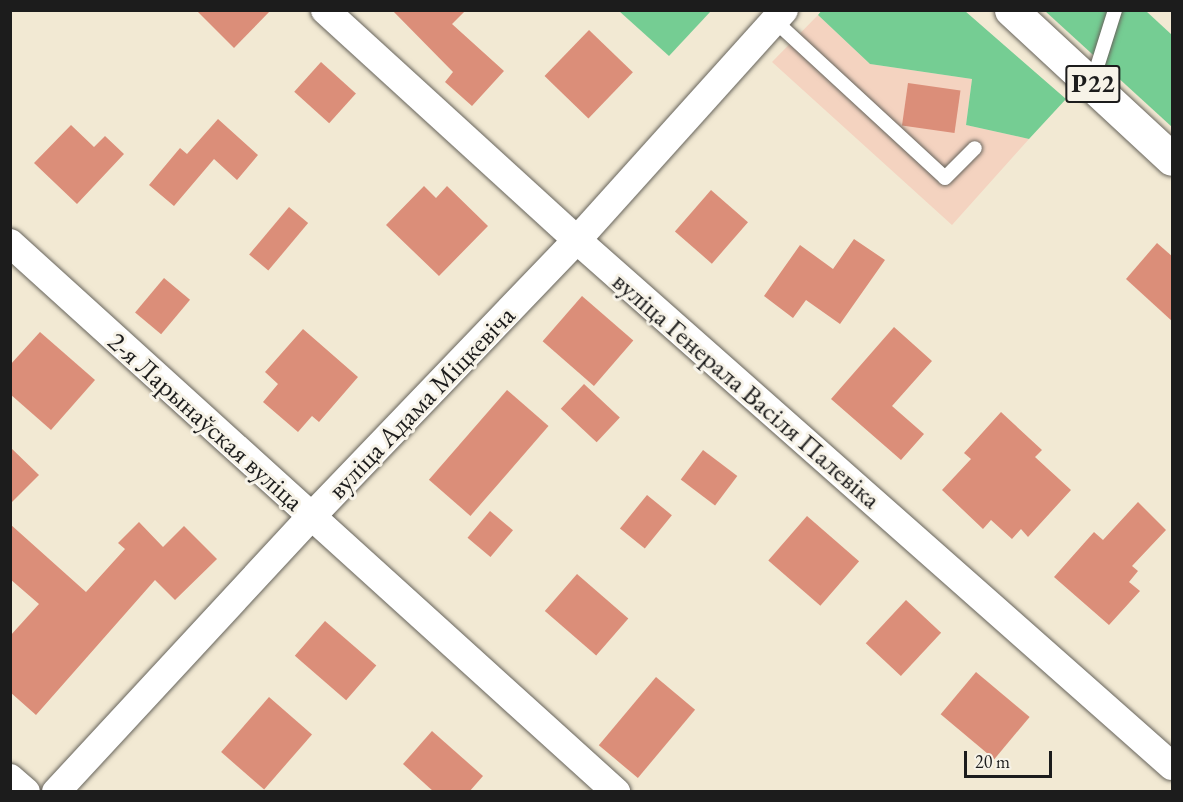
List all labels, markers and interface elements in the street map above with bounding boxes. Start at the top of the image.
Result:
road number: Р22 [1064,61,1122,107]
street label: вуліца Генерала Васіля Палевіка [606,265,888,515]
street label: вуліца Адама Міцкевіча [321,299,521,505]
street label: 2-я Ларынаўская вуліца [102,325,310,517]
scale bar [967,739,1056,777]
text: 20 m [975,750,1010,773]

